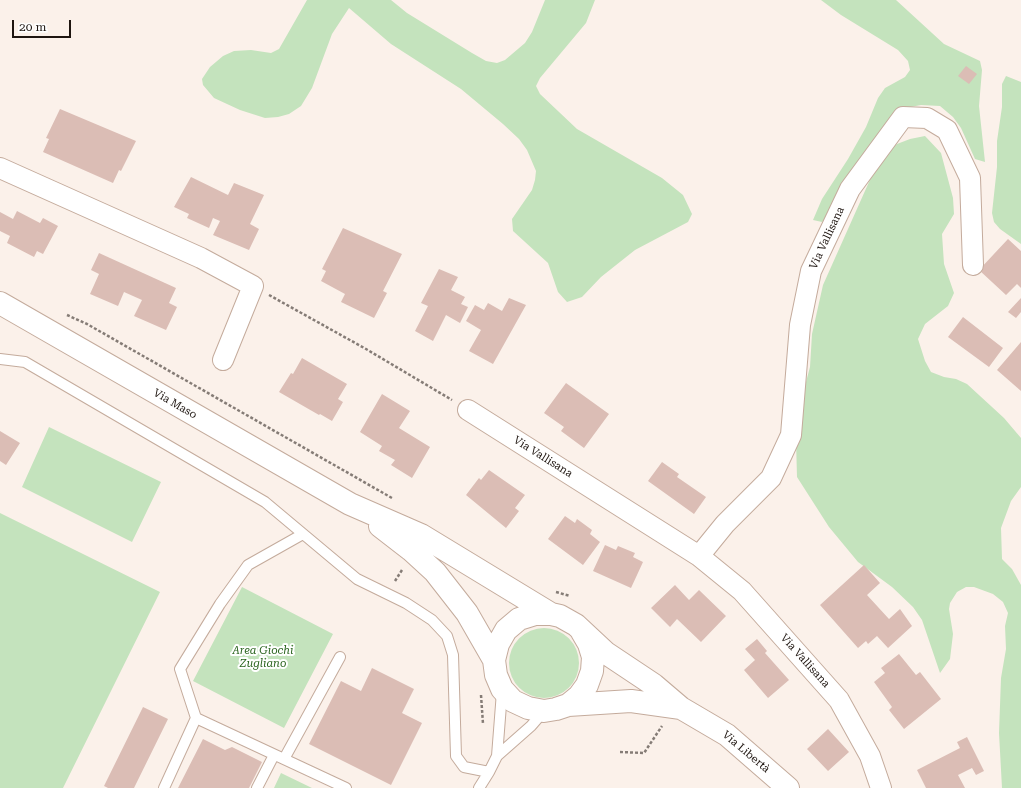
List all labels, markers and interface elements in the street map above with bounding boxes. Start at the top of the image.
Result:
scale bar [14,12,73,38]
text: 20 m [19,20,46,34]
street label: Via Vallisana [807,205,847,271]
street label: Via Maso [151,386,199,422]
street label: Via Vallisana [511,434,575,480]
street label: Via Vallisana [778,632,832,690]
park label: Area Giochi Zugliano [233,644,293,670]
street label: Via Libertà [720,728,772,776]

